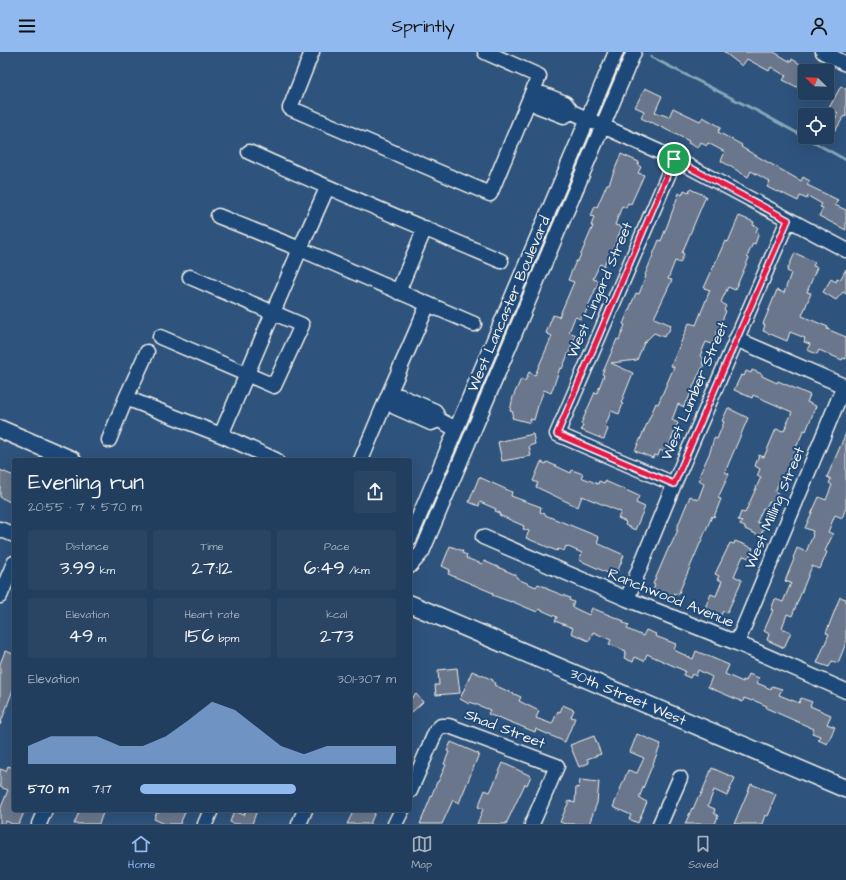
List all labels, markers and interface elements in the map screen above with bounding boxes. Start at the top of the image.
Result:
text: Sprintly [391,14,455,39]
icon: menu [16,15,38,37]
icon: person [808,15,830,37]
north arrow [798,64,834,100]
map controls [798,64,834,144]
button: locate [798,108,834,144]
pin [657,142,691,176]
icon: arrive [663,148,685,170]
street label: West Lancaster Boulevard [462,213,556,395]
street label: West Lingard Street [562,219,639,362]
street label: West Lumber Street [656,319,734,463]
street label: West Milling Street [740,444,811,573]
text: Evening run [28,467,144,498]
button: share [354,471,396,513]
text: 20:55 · 7 × 570 m [28,498,142,516]
text: Distance [66,539,109,554]
text: Time [200,539,224,554]
text: Pace [324,539,349,554]
text: 3.99 [60,554,95,582]
text: 27:12 [191,554,233,582]
text: 6:49 [304,554,345,582]
text: km [95,563,115,578]
text: /km [345,563,369,578]
street label: Ranchwood Avenue [605,563,737,633]
text: Elevation [66,607,109,622]
text: Heart rate [184,607,240,622]
text: kcal [326,607,347,622]
text: 49 [68,622,93,650]
text: 156 [185,622,214,650]
text: 273 [320,622,354,650]
text: m [93,631,106,646]
text: bpm [214,631,239,646]
street label: 30th Street West [567,663,689,731]
text: Elevation [28,670,79,688]
text: 301–307 m [337,670,396,688]
street label: Shad Street [462,704,548,754]
text: 570 m [28,780,69,798]
text: 7:17 [92,780,112,798]
tab: Home [128,833,155,872]
tab: Map [411,833,433,872]
tab: Saved [688,833,718,872]

